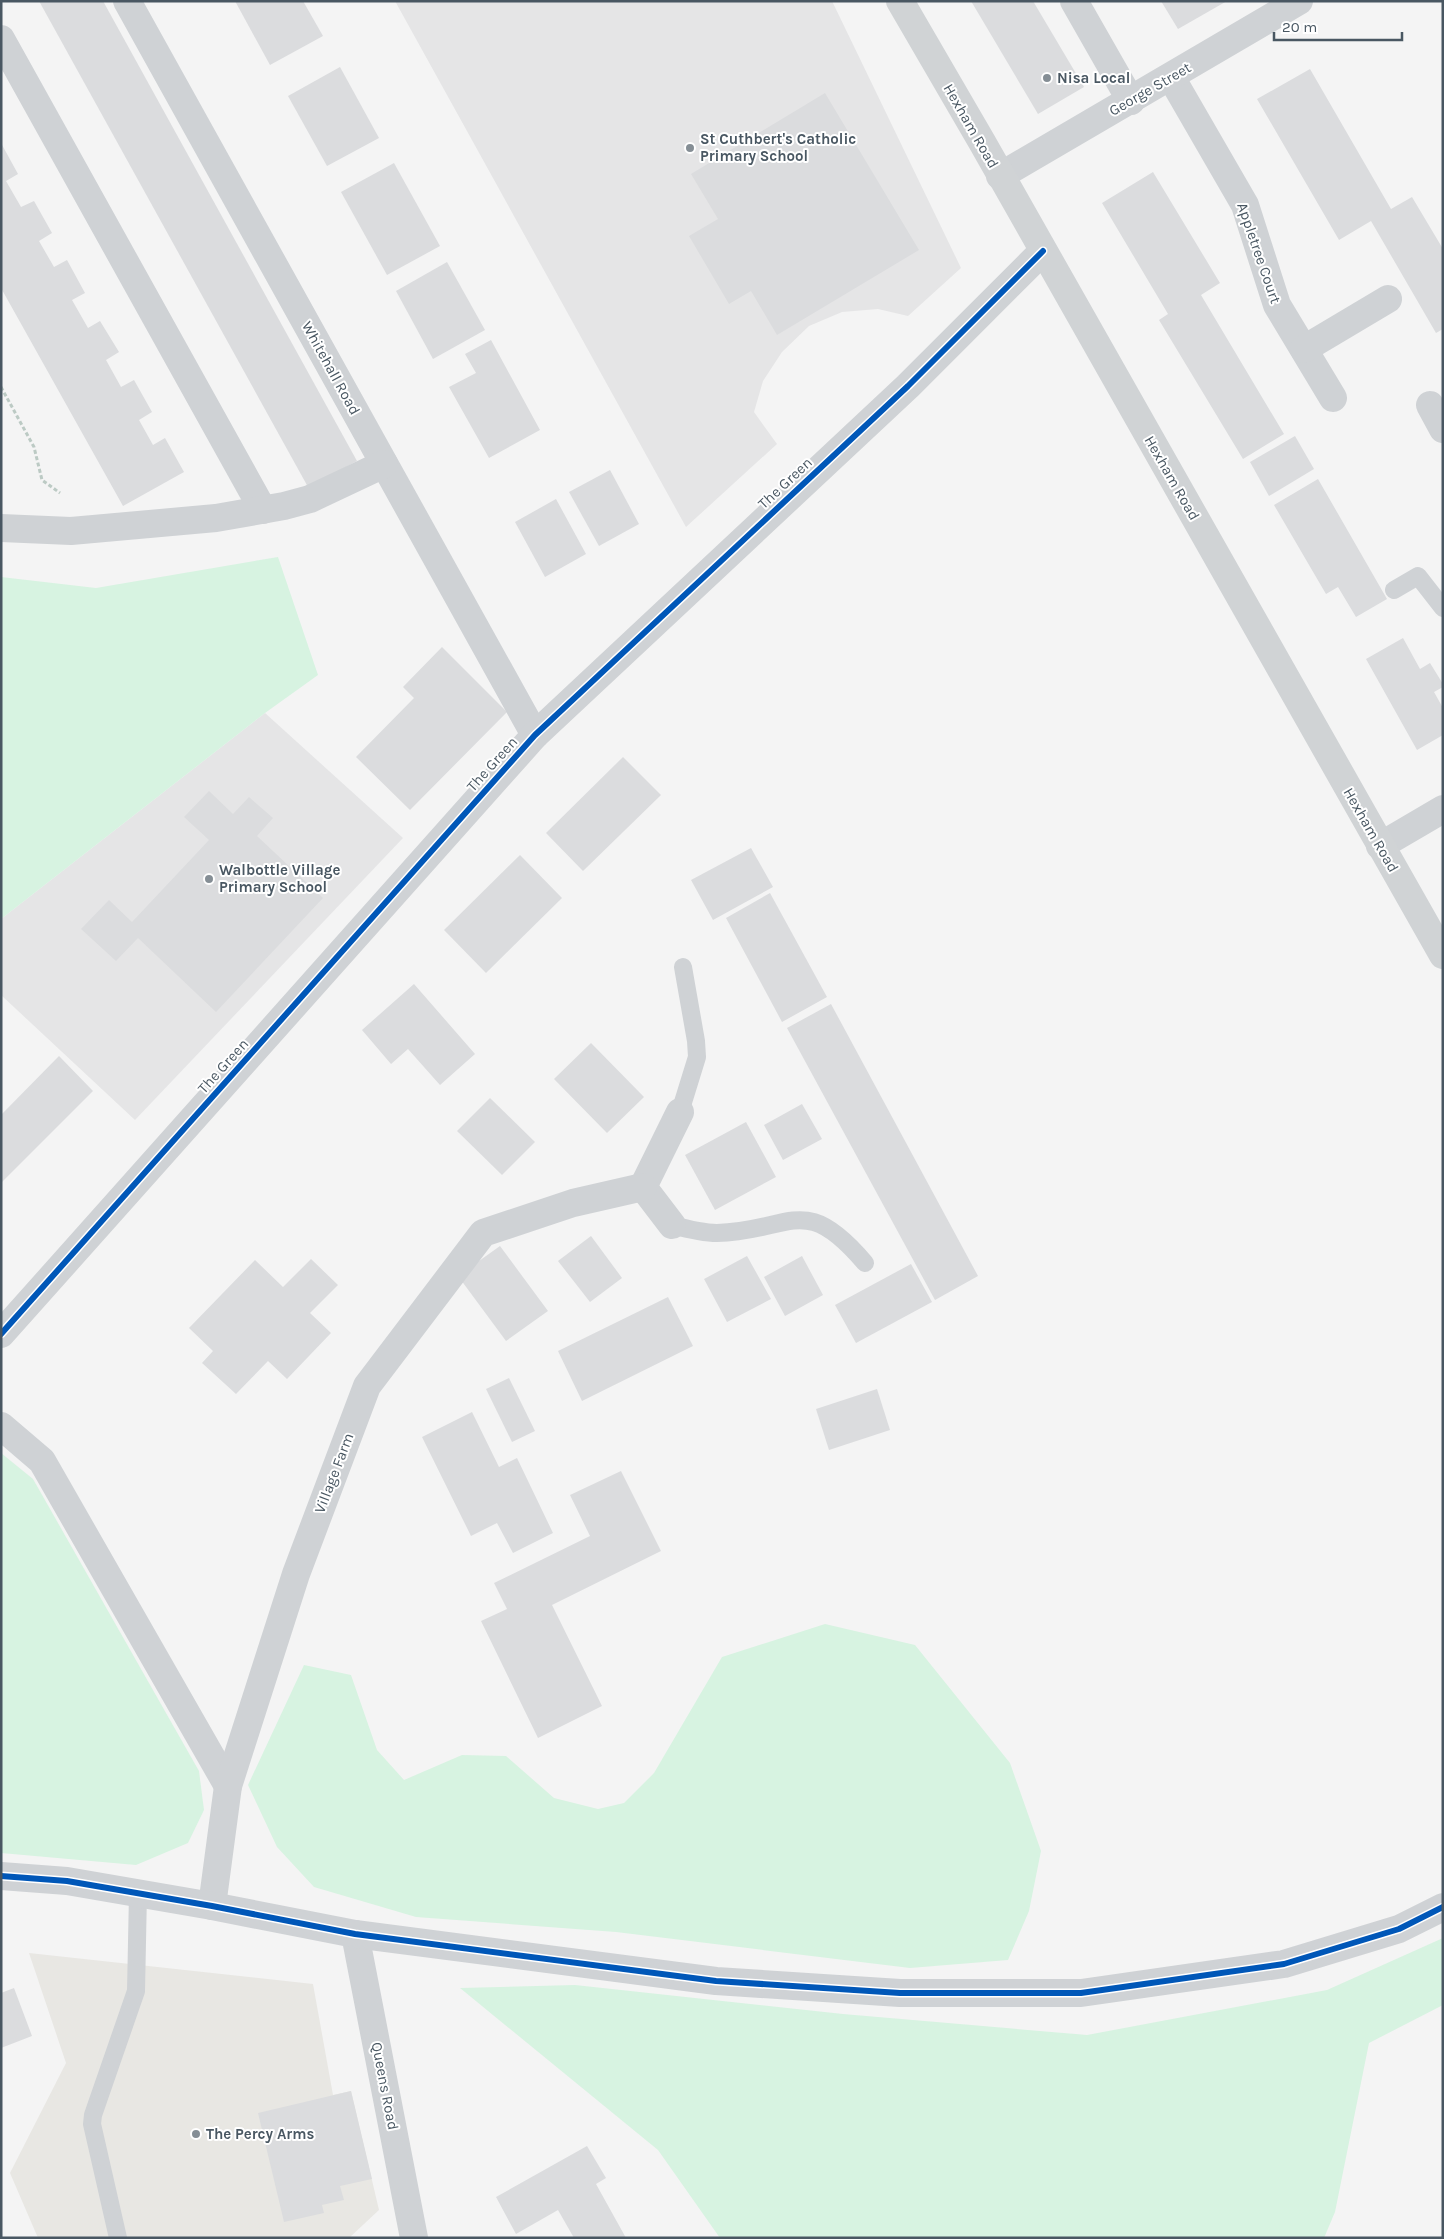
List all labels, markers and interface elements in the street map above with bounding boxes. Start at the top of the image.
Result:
scale bar [1274,10,1402,42]
text: 20 m [1282,18,1317,36]
street label: George Street [1106,58,1194,120]
place label: Nisa Local [1057,69,1130,87]
marker: Nisa Local [1041,72,1053,84]
street label: Hexham Road [939,80,1003,172]
place label: St Cuthbert's Catholic Primary School [700,130,856,165]
marker: St Cuthbert's Catholic Primary School [684,142,696,154]
street label: Appletree Court [1233,200,1285,306]
street label: Whitehall Road [298,318,364,418]
street label: Hexham Road [1140,432,1204,524]
street label: The Green [754,453,816,513]
street label: The Green [463,733,521,795]
street label: Hexham Road [1339,784,1403,876]
place label: Walbottle Village Primary School [219,861,340,896]
marker: Walbottle Village Primary School [203,873,215,885]
street label: The Green [194,1035,252,1097]
street label: Village Farm [310,1430,358,1516]
street label: Queens Road [368,2040,402,2132]
place label: The Percy Arms [206,2125,314,2143]
marker: The Percy Arms [190,2128,202,2140]

